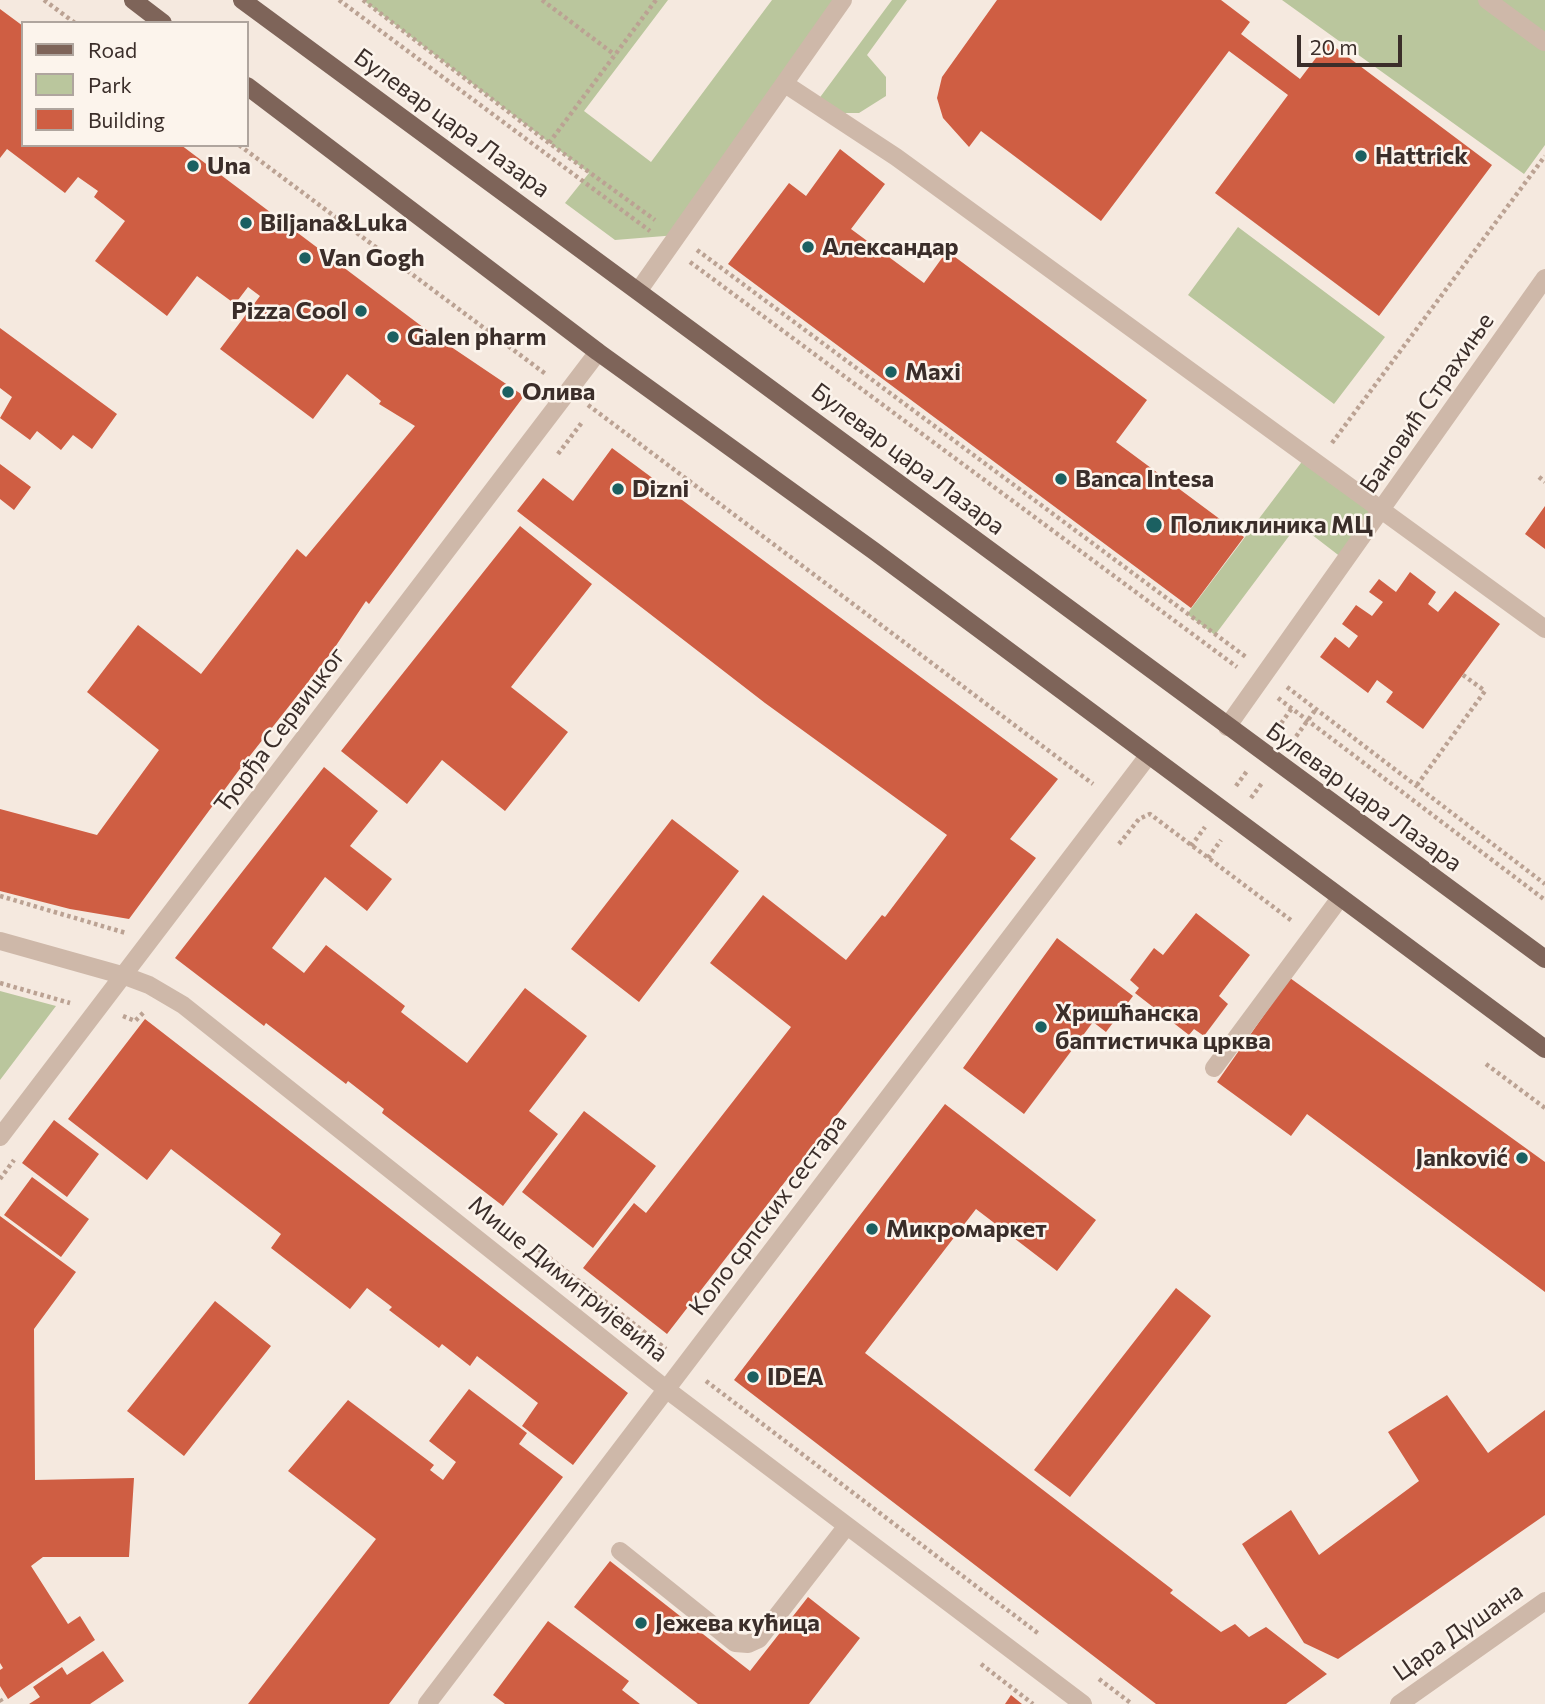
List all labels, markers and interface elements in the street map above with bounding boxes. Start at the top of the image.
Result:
legend [21,21,248,147]
scale bar [1300,21,1405,65]
text: 20 m [1310,34,1358,59]
text: Road [88,37,137,62]
street label: Булевар цара Лазара [349,42,555,204]
text: Park [88,72,132,97]
text: Building [88,107,165,132]
place label: Hattrick [1375,142,1468,170]
marker: Hattrick [1353,148,1369,164]
place label: Una [207,152,251,180]
marker: Una [185,158,201,174]
place label: Biljana&Luka [260,209,407,237]
marker: Biljana&Luka [238,215,254,231]
place label: Александар [822,233,959,261]
marker: Александар [800,239,816,255]
place label: Van Gogh [319,244,425,272]
marker: Van Gogh [297,250,313,266]
place label: Pizza Cool [231,297,347,325]
marker: Pizza Cool [353,303,369,319]
street label: Бановић Страхиње [1354,307,1500,499]
place label: Galen pharm [407,323,546,351]
marker: Galen pharm [385,329,401,345]
place label: Maxi [905,358,961,386]
marker: Maxi [883,364,899,380]
street label: Булевар цара Лазара [806,377,1010,541]
place label: Олива [522,378,595,406]
marker: Олива [500,384,516,400]
place label: Banca Intesa [1075,465,1214,493]
marker: Banca Intesa [1053,471,1069,487]
place label: Dizni [632,475,689,503]
marker: Dizni [610,481,626,497]
place label: Поликлиника МЦ [1170,511,1373,539]
marker: Поликлиника МЦ [1144,515,1164,535]
street label: Ђорђа Сервицког [208,642,352,818]
street label: Булевар цара Лазара [1261,716,1467,878]
place label: Хришћанска баптистичка црква [1055,999,1271,1055]
marker: Хришћанска баптистичка црква [1033,1019,1049,1035]
street label: Коло српских сестара [683,1109,853,1321]
place label: Janković [1415,1144,1508,1172]
marker: Janković [1514,1150,1530,1166]
street label: Мише Димитријевића [463,1190,673,1368]
place label: Микромаркет [886,1215,1047,1243]
marker: Микромаркет [864,1221,880,1237]
place label: IDEA [767,1363,824,1391]
marker: IDEA [745,1369,761,1385]
street label: Цара Душана [1388,1577,1528,1687]
place label: Јежева кућица [655,1609,820,1637]
marker: Јежева кућица [633,1615,649,1631]

